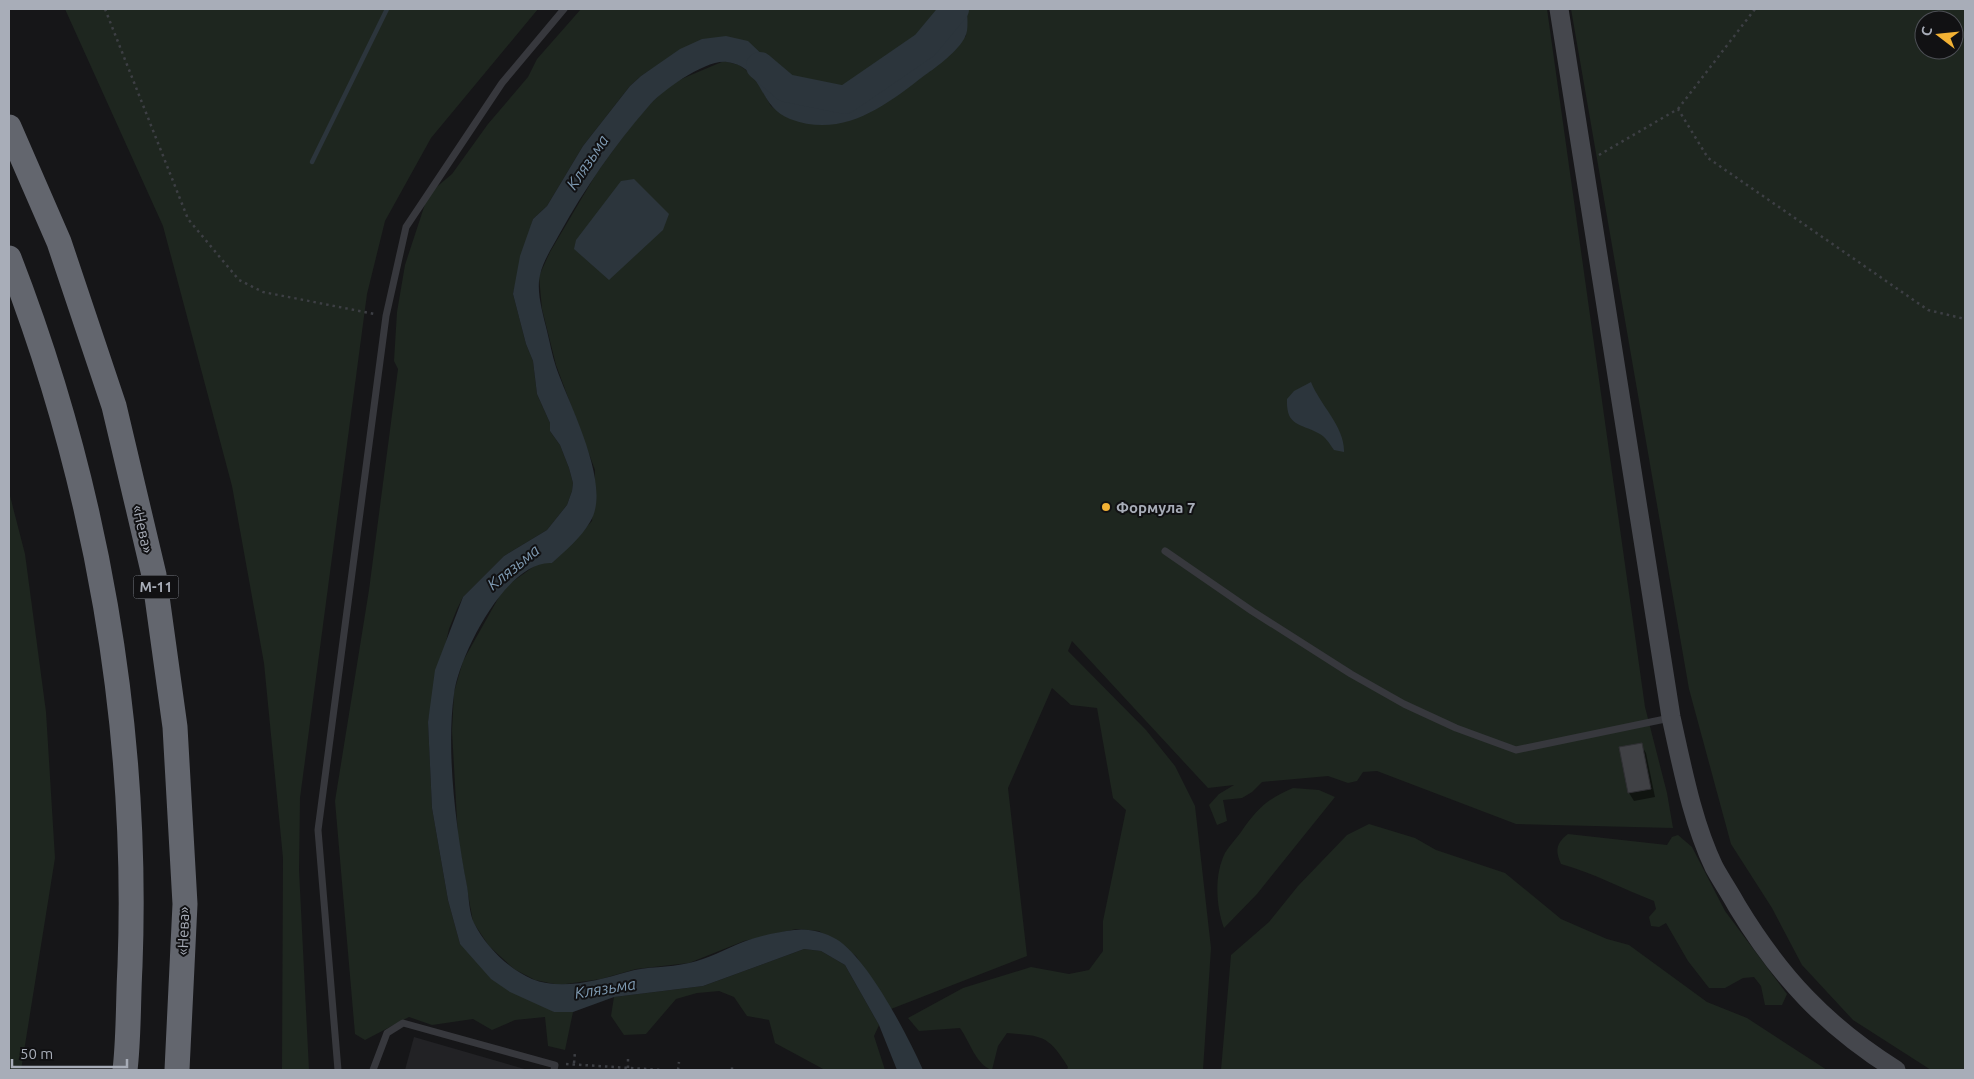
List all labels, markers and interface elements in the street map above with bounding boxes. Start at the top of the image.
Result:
north arrow [1914,10,1964,60]
text: С [1918,25,1935,38]
water label: Клязьма [562,131,612,193]
place label: Формула 7 [1116,499,1195,516]
marker: Формула 7 [1100,501,1112,513]
street label: «Нева» [129,503,157,555]
water label: Клязьма [483,540,543,593]
road number: М-11 [134,576,178,598]
street label: «Нева» [174,906,192,956]
water label: Клязьма [573,974,637,1002]
scale bar [12,1036,128,1068]
text: 50 m [20,1045,53,1062]

